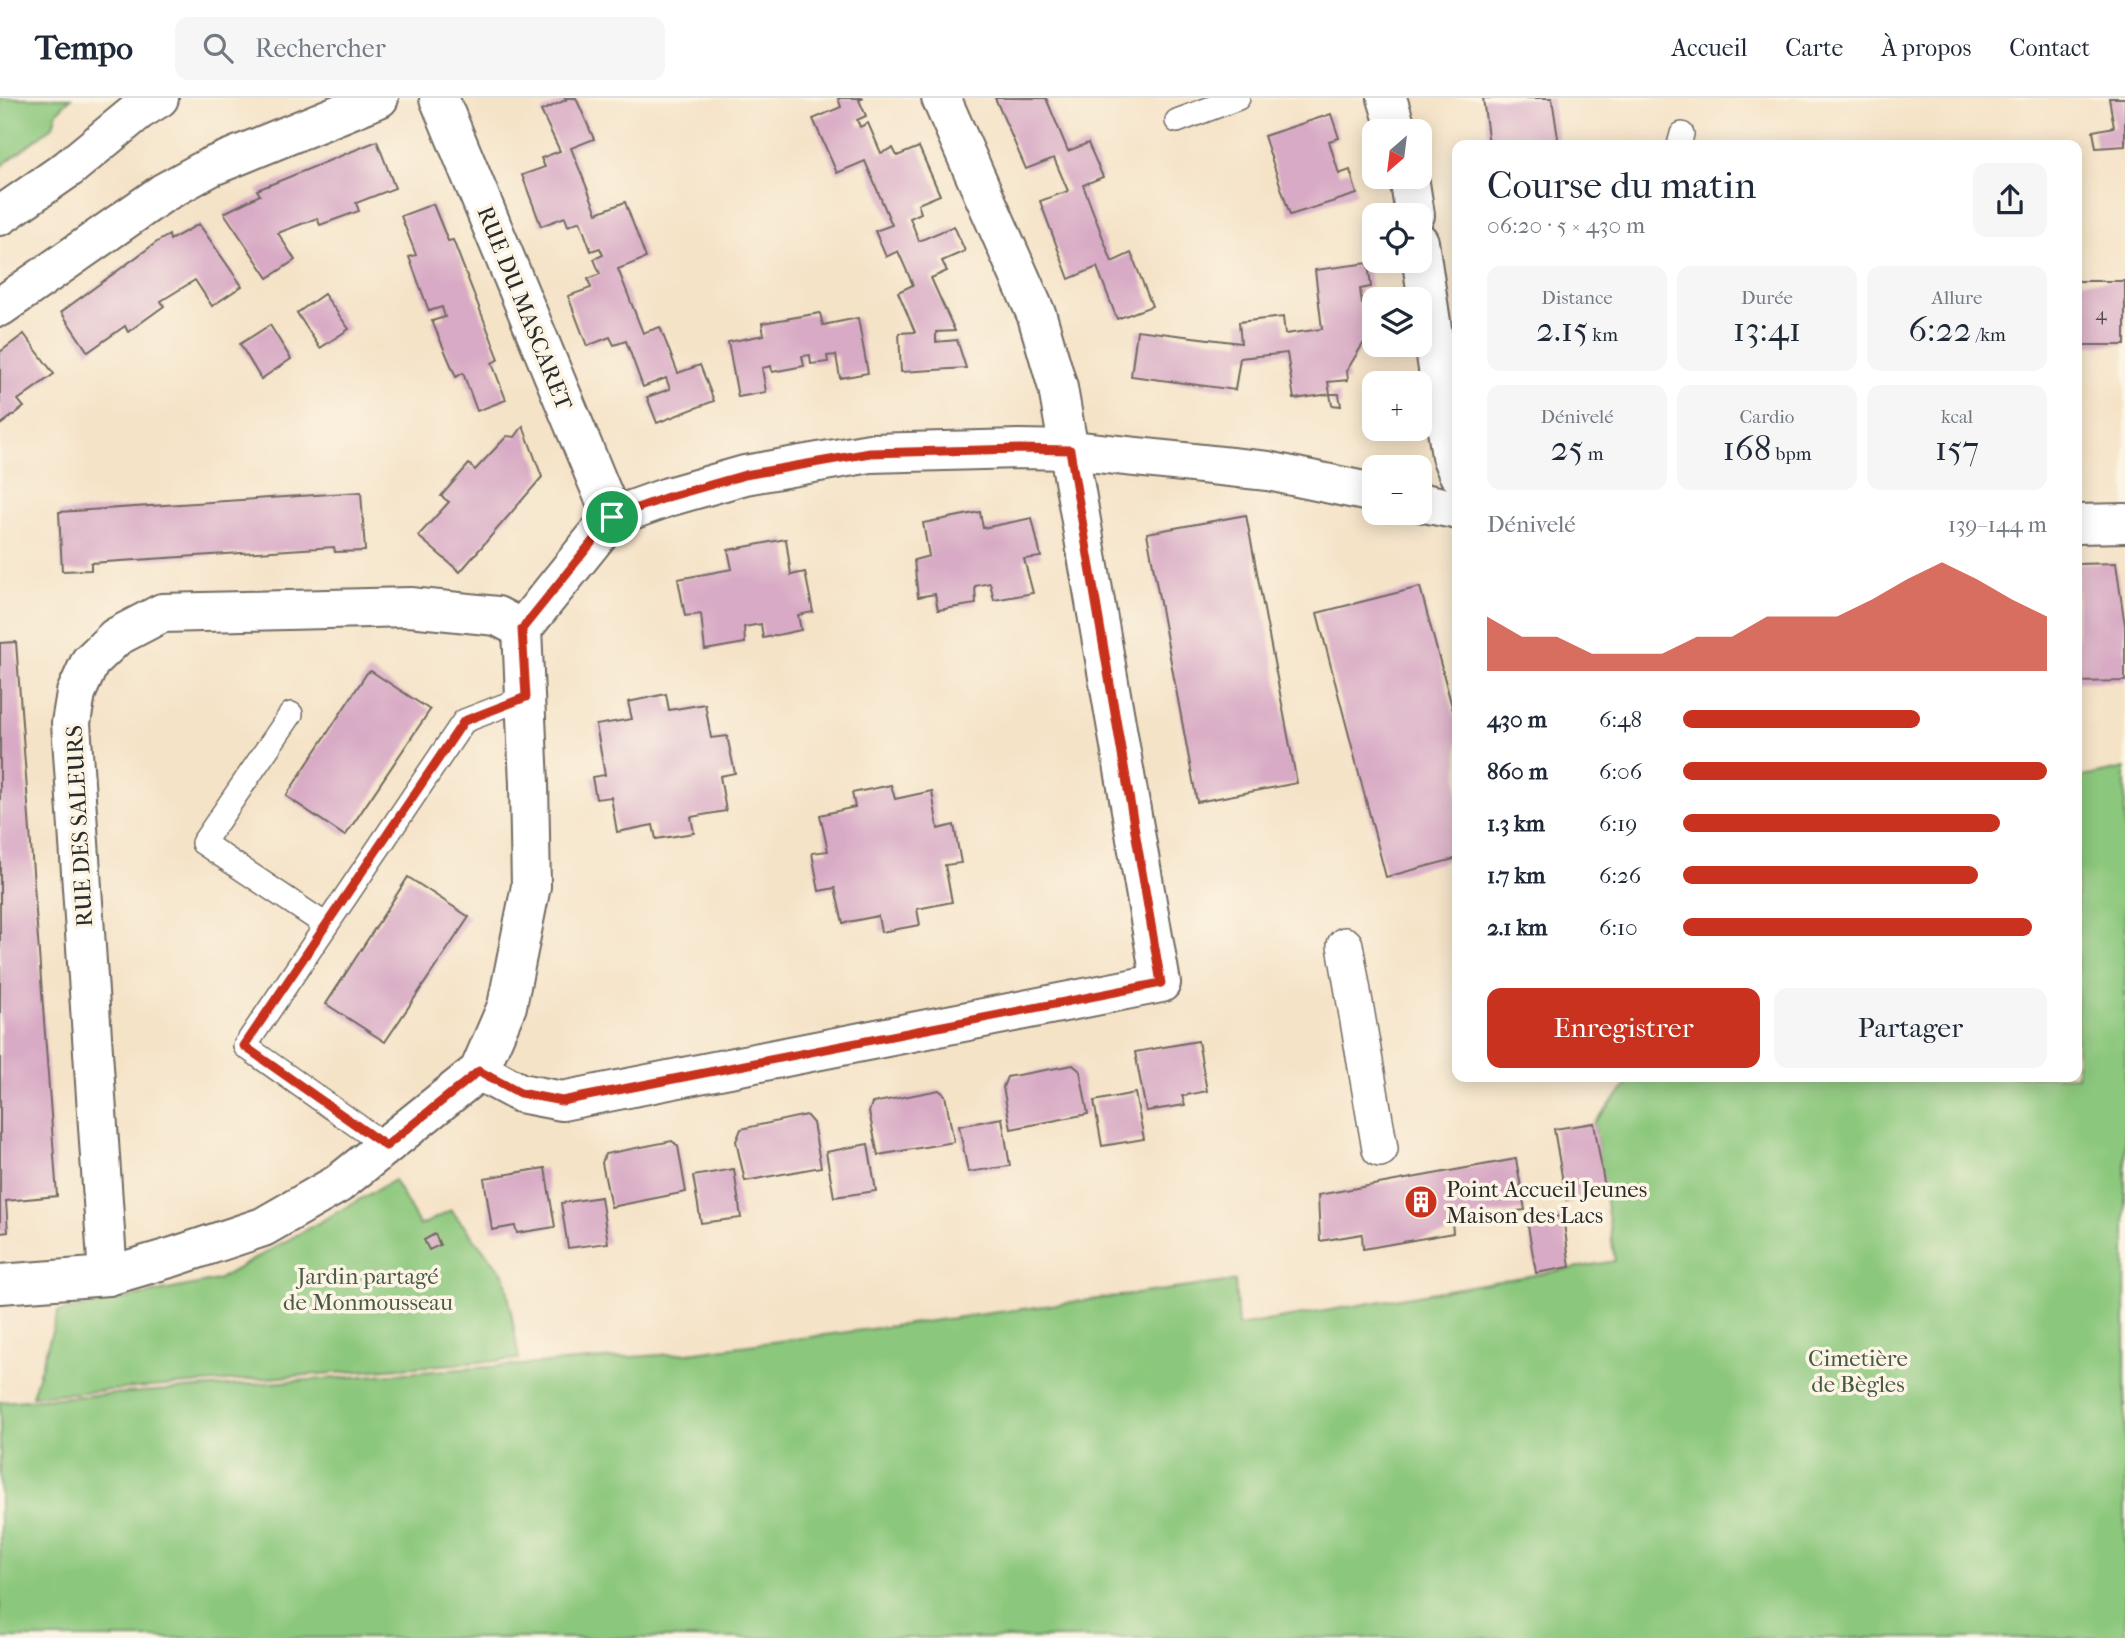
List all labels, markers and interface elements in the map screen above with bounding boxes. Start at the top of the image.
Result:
search box [175,17,665,80]
text: Tempo [35,29,133,68]
icon: search [199,29,237,67]
text: Rechercher [255,33,386,64]
text: Accueil [1672,34,1747,62]
text: Carte [1785,34,1843,62]
text: À propos [1881,34,1971,62]
text: Contact [2009,34,2090,62]
north arrow [1362,119,1432,189]
map controls [1362,119,1432,525]
text: Course du matin [1487,163,1756,208]
button: share [1973,163,2047,237]
street label: RUE DU MASCARET [471,202,578,414]
button: locate [1362,203,1432,273]
text: 06:20 · 5 × 430 m [1487,212,1645,239]
button: layers [1362,287,1432,357]
text: Distance [1541,287,1613,309]
text: Durée [1741,287,1793,309]
text: Allure [1932,287,1982,309]
house number: 4 [2095,303,2107,325]
text: 2.15 [1536,309,1588,350]
text: 13:41 [1733,309,1801,350]
text: 6:22 [1908,309,1972,350]
text: km [1588,324,1618,346]
text: /km [1972,324,2006,346]
button: + [1362,371,1432,441]
text: Dénivelé [1540,406,1614,428]
text: Cardio [1740,406,1794,428]
text: kcal [1941,406,1973,428]
text: 25 [1551,428,1584,469]
text: 168 [1723,428,1771,469]
text: 157 [1935,428,1979,469]
text: m [1584,443,1604,465]
text: bpm [1771,443,1811,465]
button: − [1362,455,1432,525]
pin [582,487,642,547]
icon: arrive [593,498,631,536]
text: Dénivelé [1487,511,1576,538]
text: 139–144 m [1948,511,2047,538]
text: 430 m [1487,706,1547,733]
text: 6:48 [1599,706,1642,733]
street label: RUE DES SALEURS [61,724,98,928]
text: 860 m [1487,758,1548,785]
text: 6:06 [1599,758,1642,785]
text: 1.3 km [1487,810,1545,837]
text: 6:19 [1599,810,1637,837]
text: 1.7 km [1487,862,1545,889]
text: 6:26 [1599,862,1641,889]
text: 2.1 km [1487,914,1547,941]
text: 6:10 [1599,914,1638,941]
button: Enregistrer [1487,988,1760,1068]
button: Partager [1774,988,2047,1068]
place label: Point Accueil Jeunes Maison des Lacs [1446,1176,1647,1229]
building icon: Point Accueil Jeunes Maison des Lacs [1402,1183,1440,1221]
park label: Jardin partagé de Monmousseau [283,1263,453,1316]
park label: Cimetière de Bègles [1808,1345,1908,1398]

